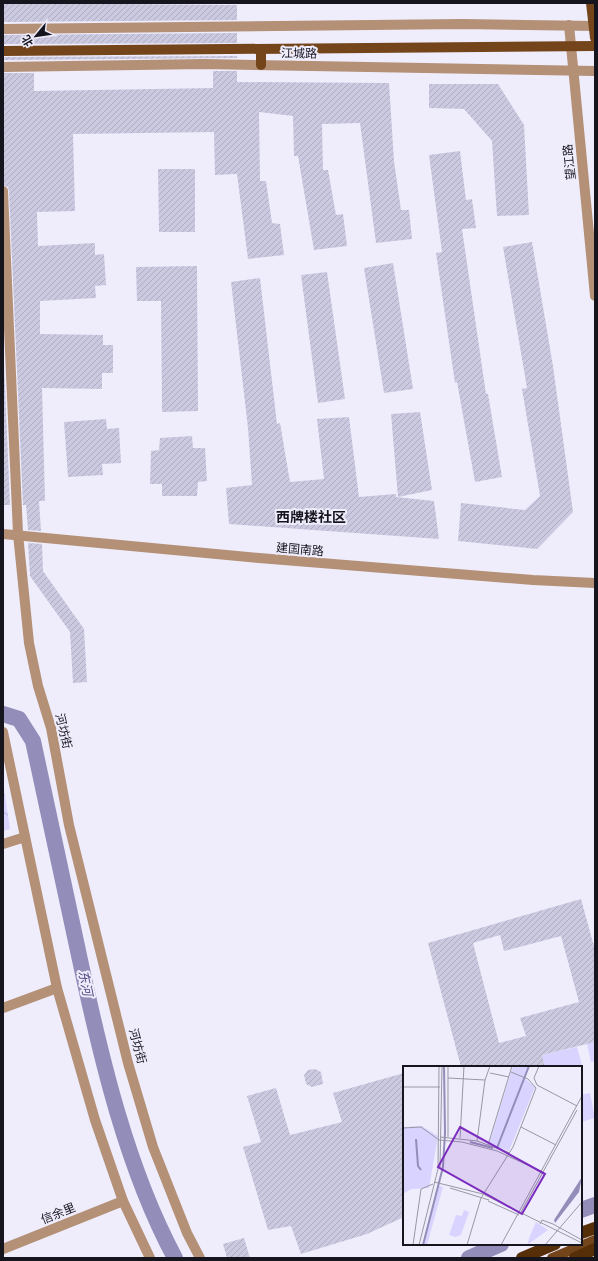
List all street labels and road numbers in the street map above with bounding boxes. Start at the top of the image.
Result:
street label: 江城路 [281,45,317,61]
street label: 望江路 [560,143,578,181]
street label: 建国南路 [275,539,325,559]
street label: 河坊街 [53,712,75,750]
street label: 河坊街 [126,1027,150,1065]
street label: 信余里 [38,1199,78,1227]

